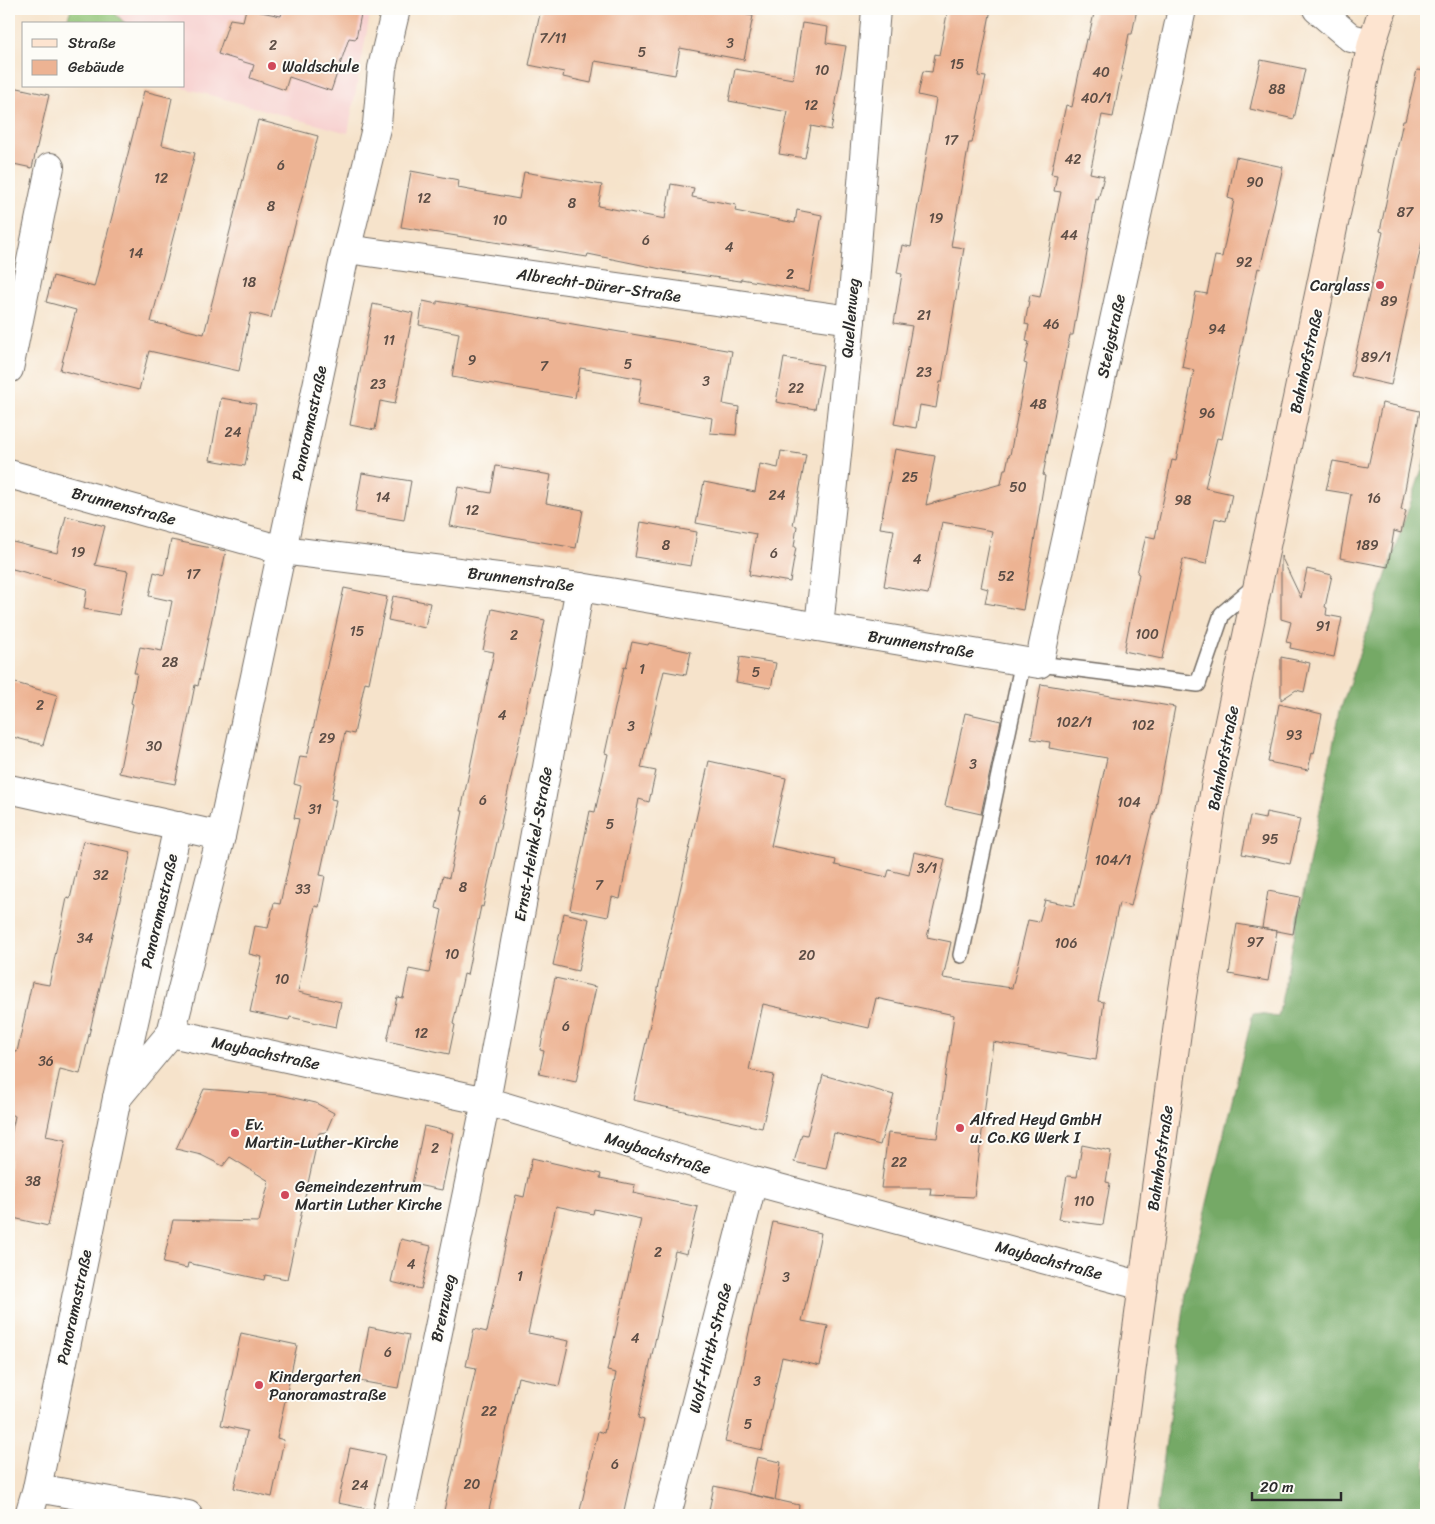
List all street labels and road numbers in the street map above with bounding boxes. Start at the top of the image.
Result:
street label: Albrecht-Dürer-Straße [514,259,683,311]
street label: Quellenweg [832,277,868,359]
street label: Steigstraße [1088,291,1134,381]
street label: Bahnhofstraße [1281,306,1331,416]
street label: Panoramastraße [283,362,335,483]
street label: Brunnenstraße [69,478,179,534]
street label: Brunnenstraße [466,558,576,600]
street label: Brunnenstraße [866,621,976,667]
street label: Bahnhofstraße [1199,703,1247,813]
street label: Ernst-Heinkel-Straße [505,764,561,924]
street label: Panoramastraße [132,850,186,971]
street label: Maybachstraße [209,1027,323,1079]
street label: Bahnhofstraße [1138,1103,1182,1213]
street label: Maybachstraße [601,1123,715,1183]
street label: Maybachstraße [992,1232,1106,1288]
street label: Panoramastraße [48,1246,100,1367]
street label: Brenzweg [422,1271,464,1345]
street label: Wolf-Hirth-Straße [680,1280,740,1416]

